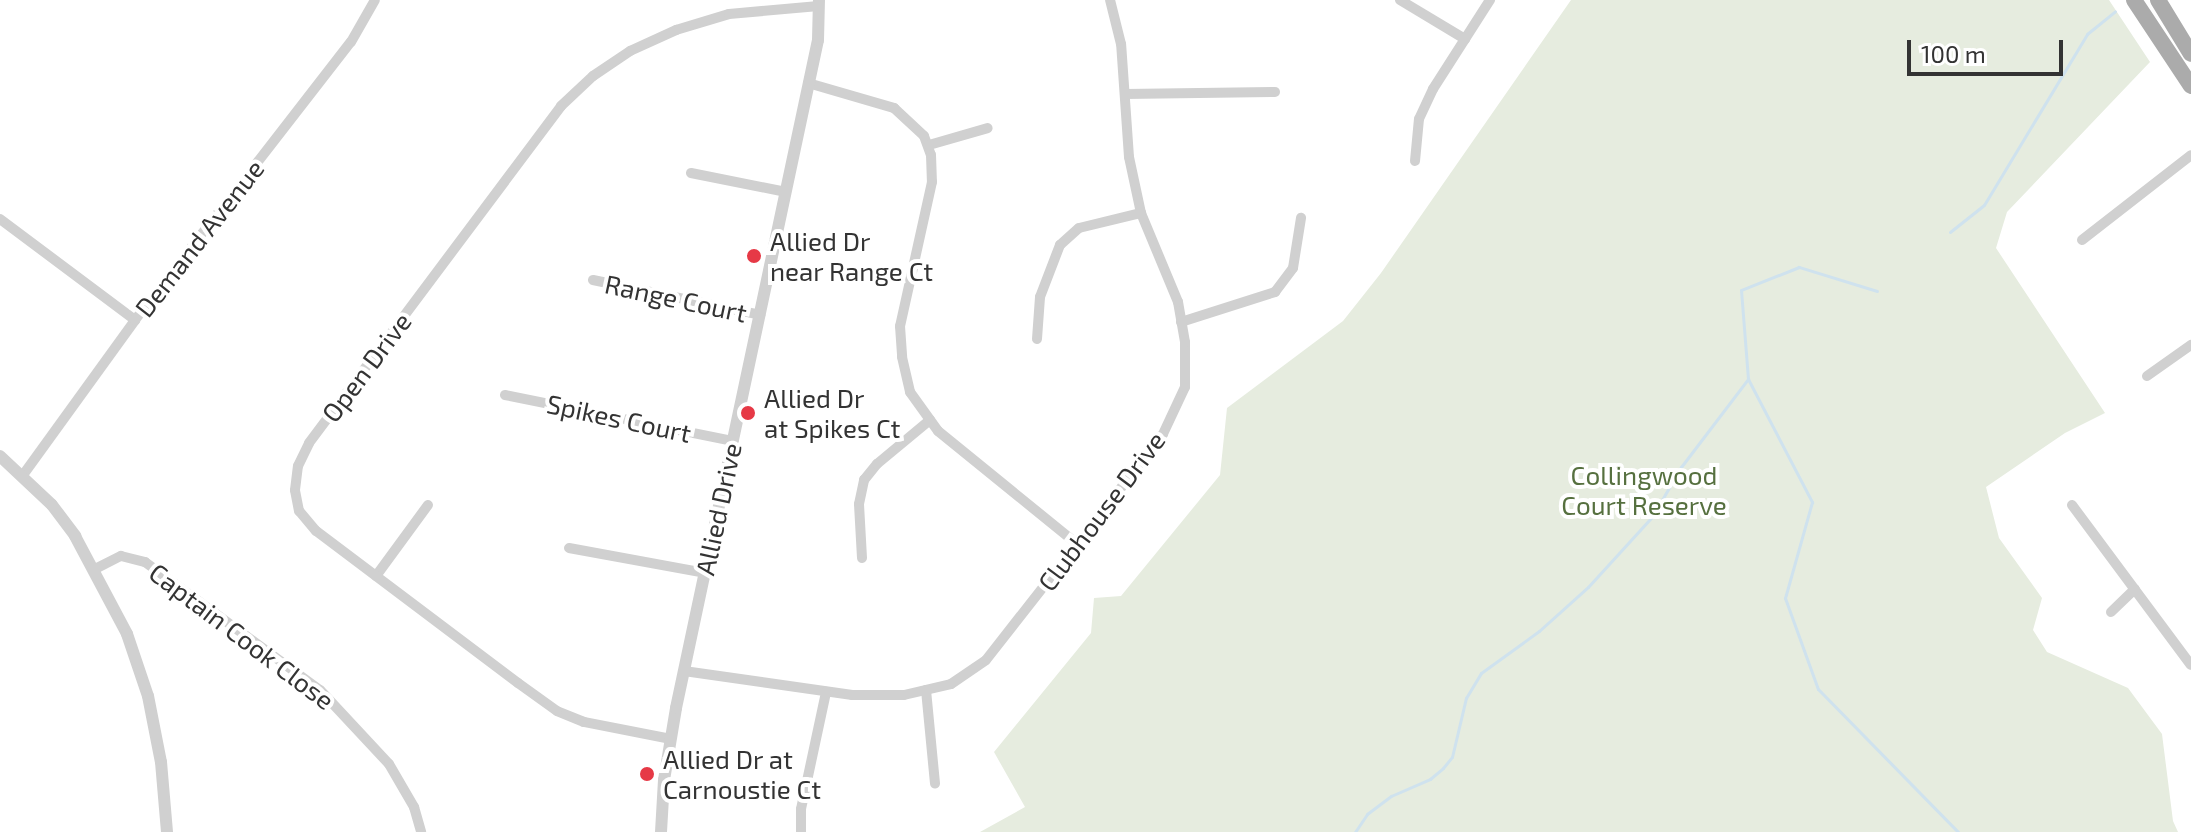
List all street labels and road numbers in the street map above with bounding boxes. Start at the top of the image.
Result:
street label: Demand Avenue [128,153,270,323]
street label: Range Court [602,268,750,328]
street label: Open Drive [315,306,417,428]
street label: Spikes Court [544,387,694,449]
street label: Clubhouse Drive [1031,425,1171,597]
street label: Allied Drive [689,440,747,578]
street label: Captain Cook Close [143,556,341,716]

